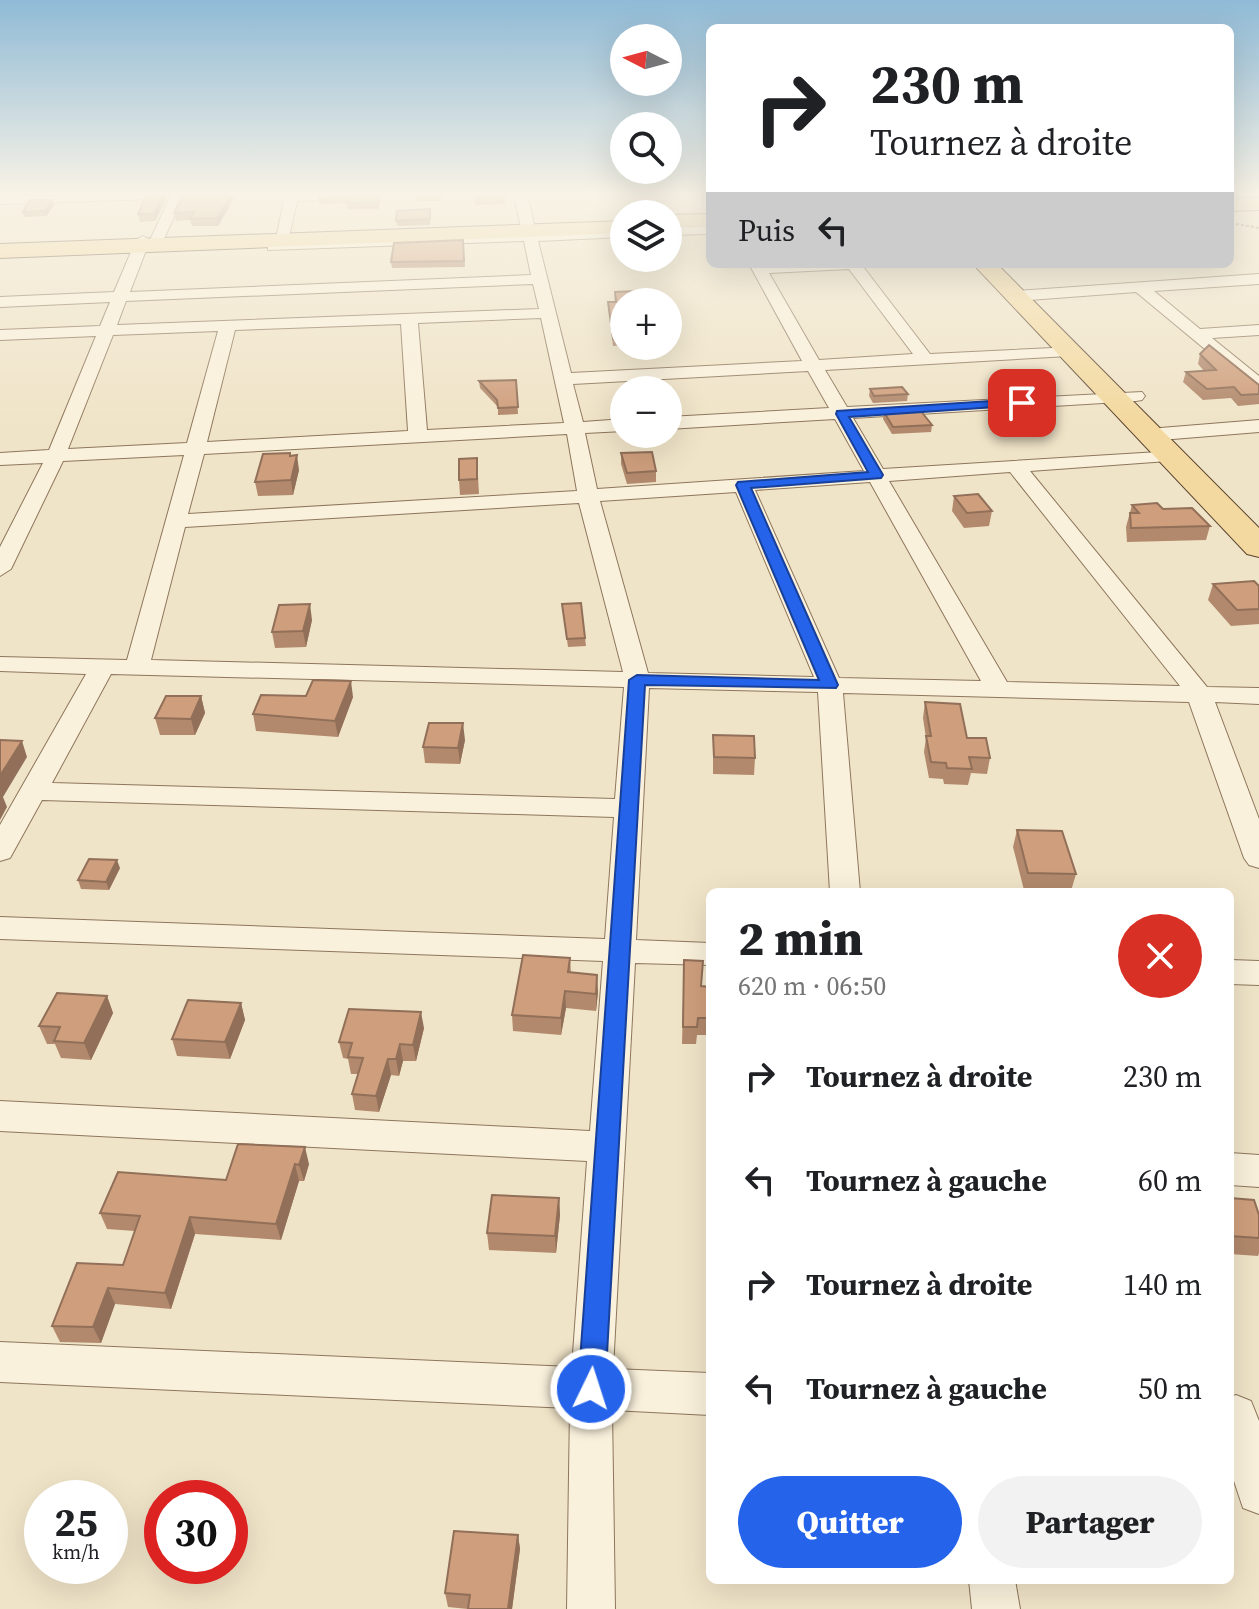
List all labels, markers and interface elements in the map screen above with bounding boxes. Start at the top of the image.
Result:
north arrow [610,24,682,96]
map controls [610,24,682,448]
text: 230 m [870,45,1024,122]
icon: right [738,56,842,160]
button: search [610,112,682,184]
text: Tournez à droite [870,118,1132,167]
button: layers [610,200,682,272]
icon: left [811,208,855,252]
text: Puis [738,210,795,251]
button: + [610,288,682,360]
pin [988,369,1056,437]
button: − [610,376,682,448]
icon: arrive [1000,381,1044,425]
text: 2 min [738,905,863,971]
button: close [1118,914,1202,998]
text: 620 m · 06:50 [738,968,886,1004]
icon: right [738,1054,782,1098]
text: Tournez à droite [806,1056,1032,1097]
text: 230 m [1123,1056,1202,1097]
icon: left [738,1158,782,1202]
text: Tournez à gauche [806,1160,1047,1201]
text: 60 m [1138,1160,1202,1201]
icon: right [738,1262,782,1306]
text: Tournez à droite [806,1264,1032,1305]
text: 140 m [1123,1264,1202,1305]
position arrow [549,1347,633,1431]
icon: left [738,1366,782,1410]
text: Tournez à gauche [806,1368,1047,1409]
text: 50 m [1138,1368,1202,1409]
button: Quitter [738,1476,962,1568]
button: Partager [978,1476,1202,1568]
speed limit sign: 30 [144,1480,248,1584]
text: 25 [54,1495,98,1549]
text: km/h [52,1538,100,1566]

